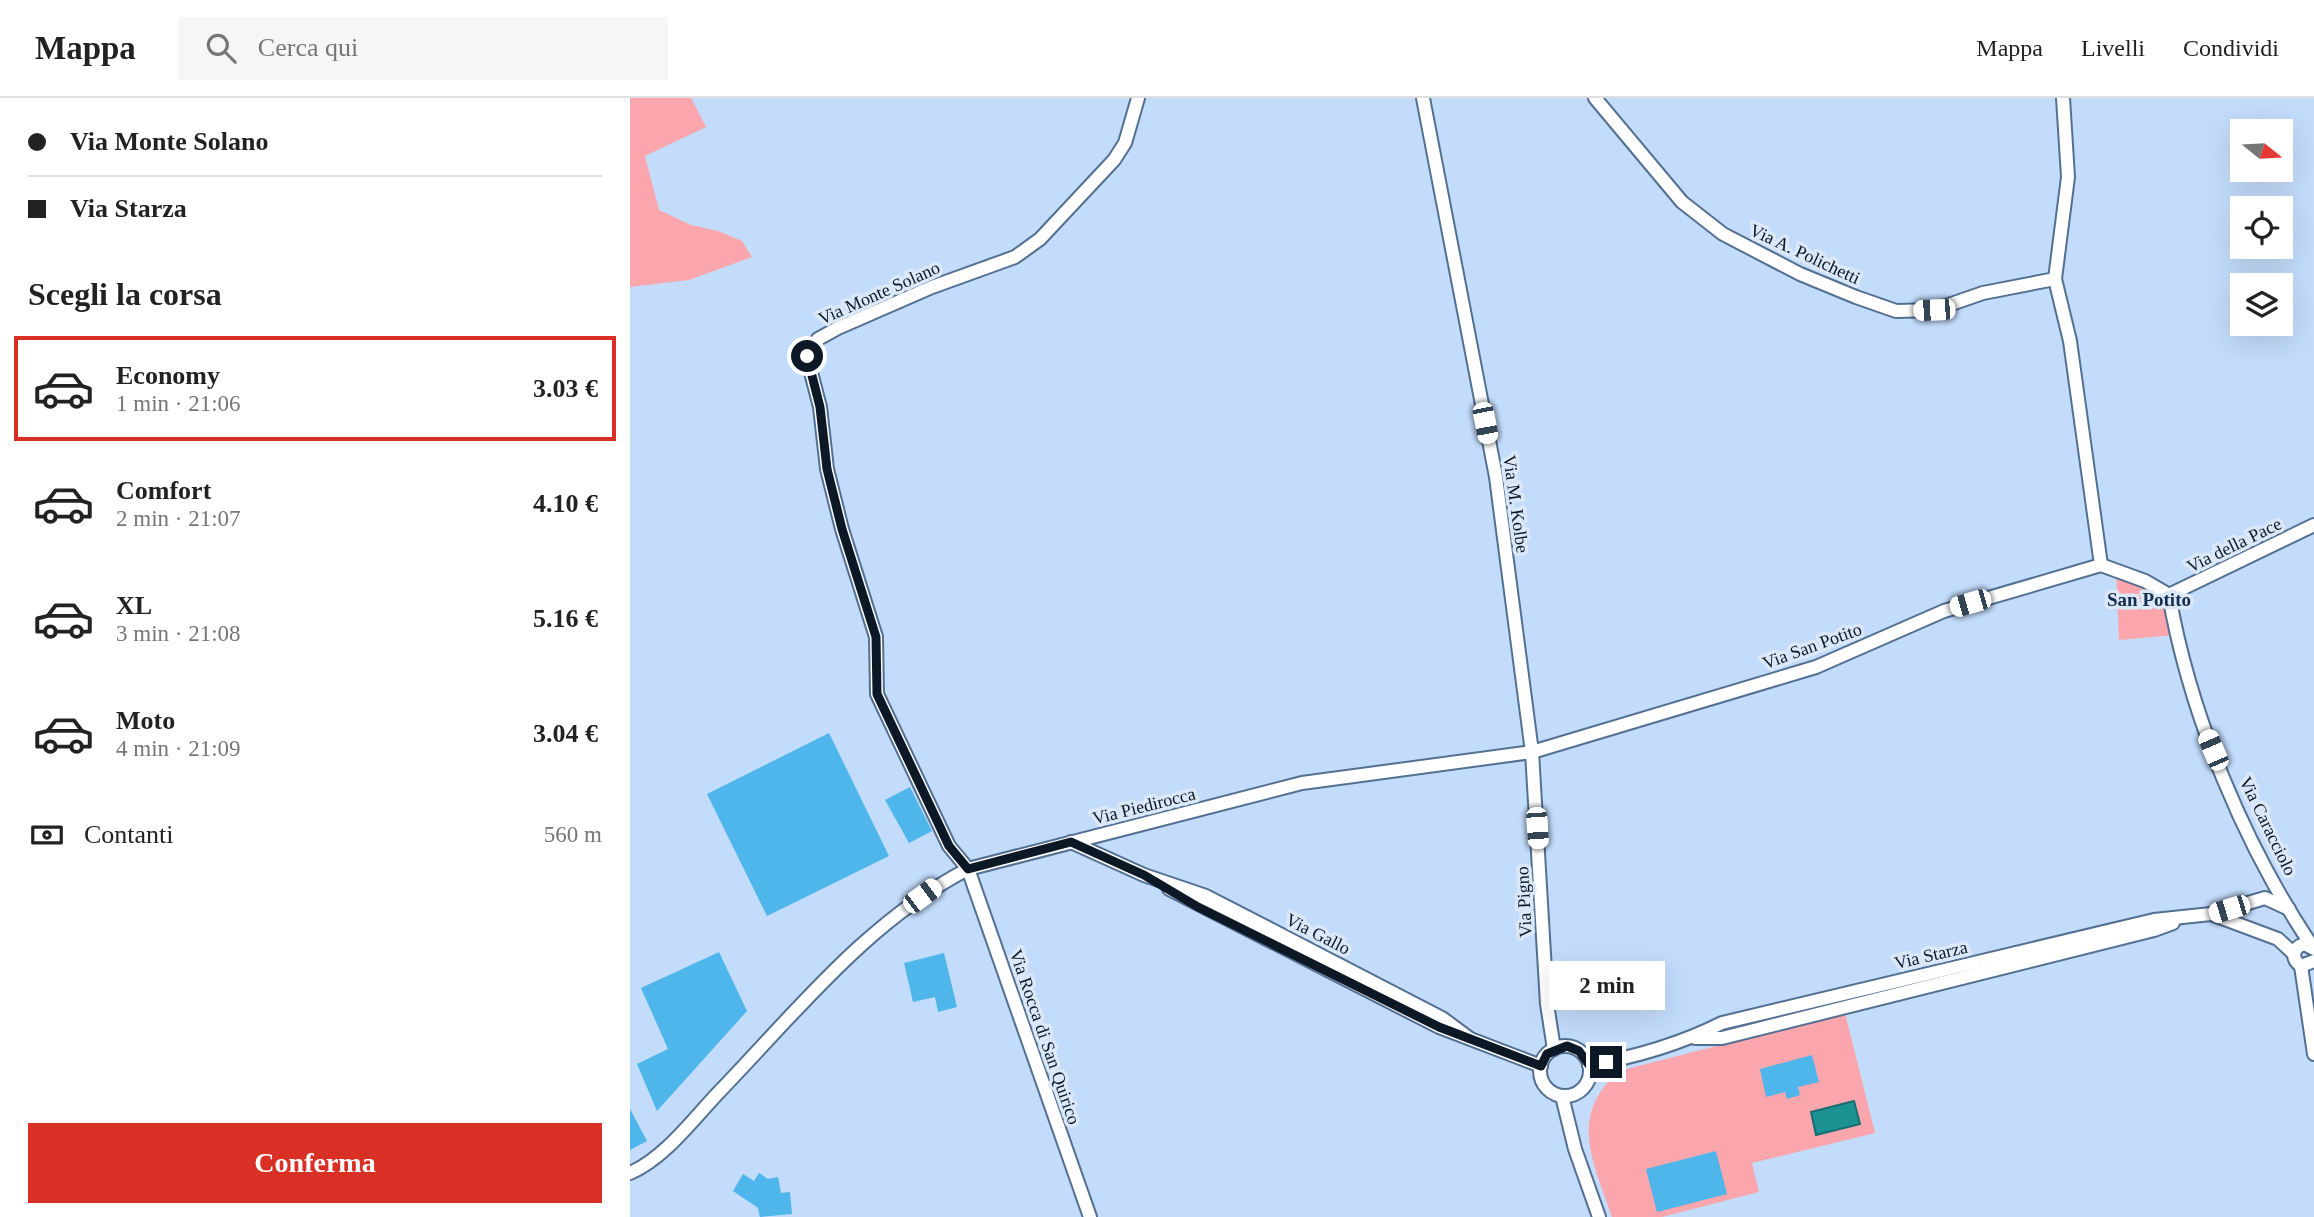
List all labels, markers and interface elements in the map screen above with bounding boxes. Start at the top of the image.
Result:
search box [178,17,668,80]
icon: search [202,29,240,67]
text: Mappa [35,30,136,66]
text: Cerca qui [258,33,358,62]
text: Mappa [1976,35,2043,61]
text: Livelli [2081,35,2145,61]
text: Condividi [2183,35,2279,61]
north arrow [2230,119,2292,182]
map controls [2230,119,2293,336]
text: Via Monte Solano [70,127,268,156]
text: Via Starza [70,194,187,223]
button: locate [2230,196,2293,259]
street label: Via A. Polichetti [1747,220,1863,288]
street label: Via Monte Solano [815,257,943,329]
button: layers [2230,273,2293,336]
text: Scegli la corsa [28,276,222,312]
car [1913,299,1956,321]
route start [791,340,823,372]
icon: car [32,357,95,420]
text: Economy [116,361,220,390]
text: 3.03 € [533,374,598,403]
text: 1 min · 21:06 [116,391,241,416]
car [1471,400,1500,446]
street label: Via M. Kolbe [1499,454,1533,554]
icon: car [32,472,95,535]
text: Comfort [116,476,211,505]
text: 4.10 € [533,489,598,518]
text: 2 min · 21:07 [116,506,241,531]
street label: Via della Pace [2183,513,2285,577]
icon: car [32,587,95,650]
car [1947,587,1994,619]
district label: San Potito [2107,589,2191,610]
text: XL [116,591,152,620]
text: 5.16 € [533,604,598,633]
street label: Via San Potito [1760,619,1864,673]
text: 3 min · 21:08 [116,621,241,646]
icon: car [32,702,95,765]
text: Moto [116,706,175,735]
text: 3.04 € [533,719,598,748]
car [2196,727,2231,773]
text: 4 min · 21:09 [116,736,241,761]
street label: Via Caracciolo [2235,773,2301,879]
street label: Via Piedirocca [1090,784,1198,828]
car [1526,806,1549,850]
icon: cash [28,816,66,854]
text: Contanti [84,820,174,849]
text: 560 m [544,822,602,847]
street label: Via Pigno [1512,866,1536,938]
car [899,875,946,917]
car [2206,893,2253,925]
street label: Via Gallo [1283,909,1353,959]
street label: Via Starza [1893,937,1969,973]
street label: Via Rocca di San Quirico [1006,947,1084,1127]
callout: 2 min [1548,960,1664,1010]
text: 2 min [1579,973,1635,998]
route end [1590,1046,1622,1078]
button: Conferma [28,1123,602,1203]

